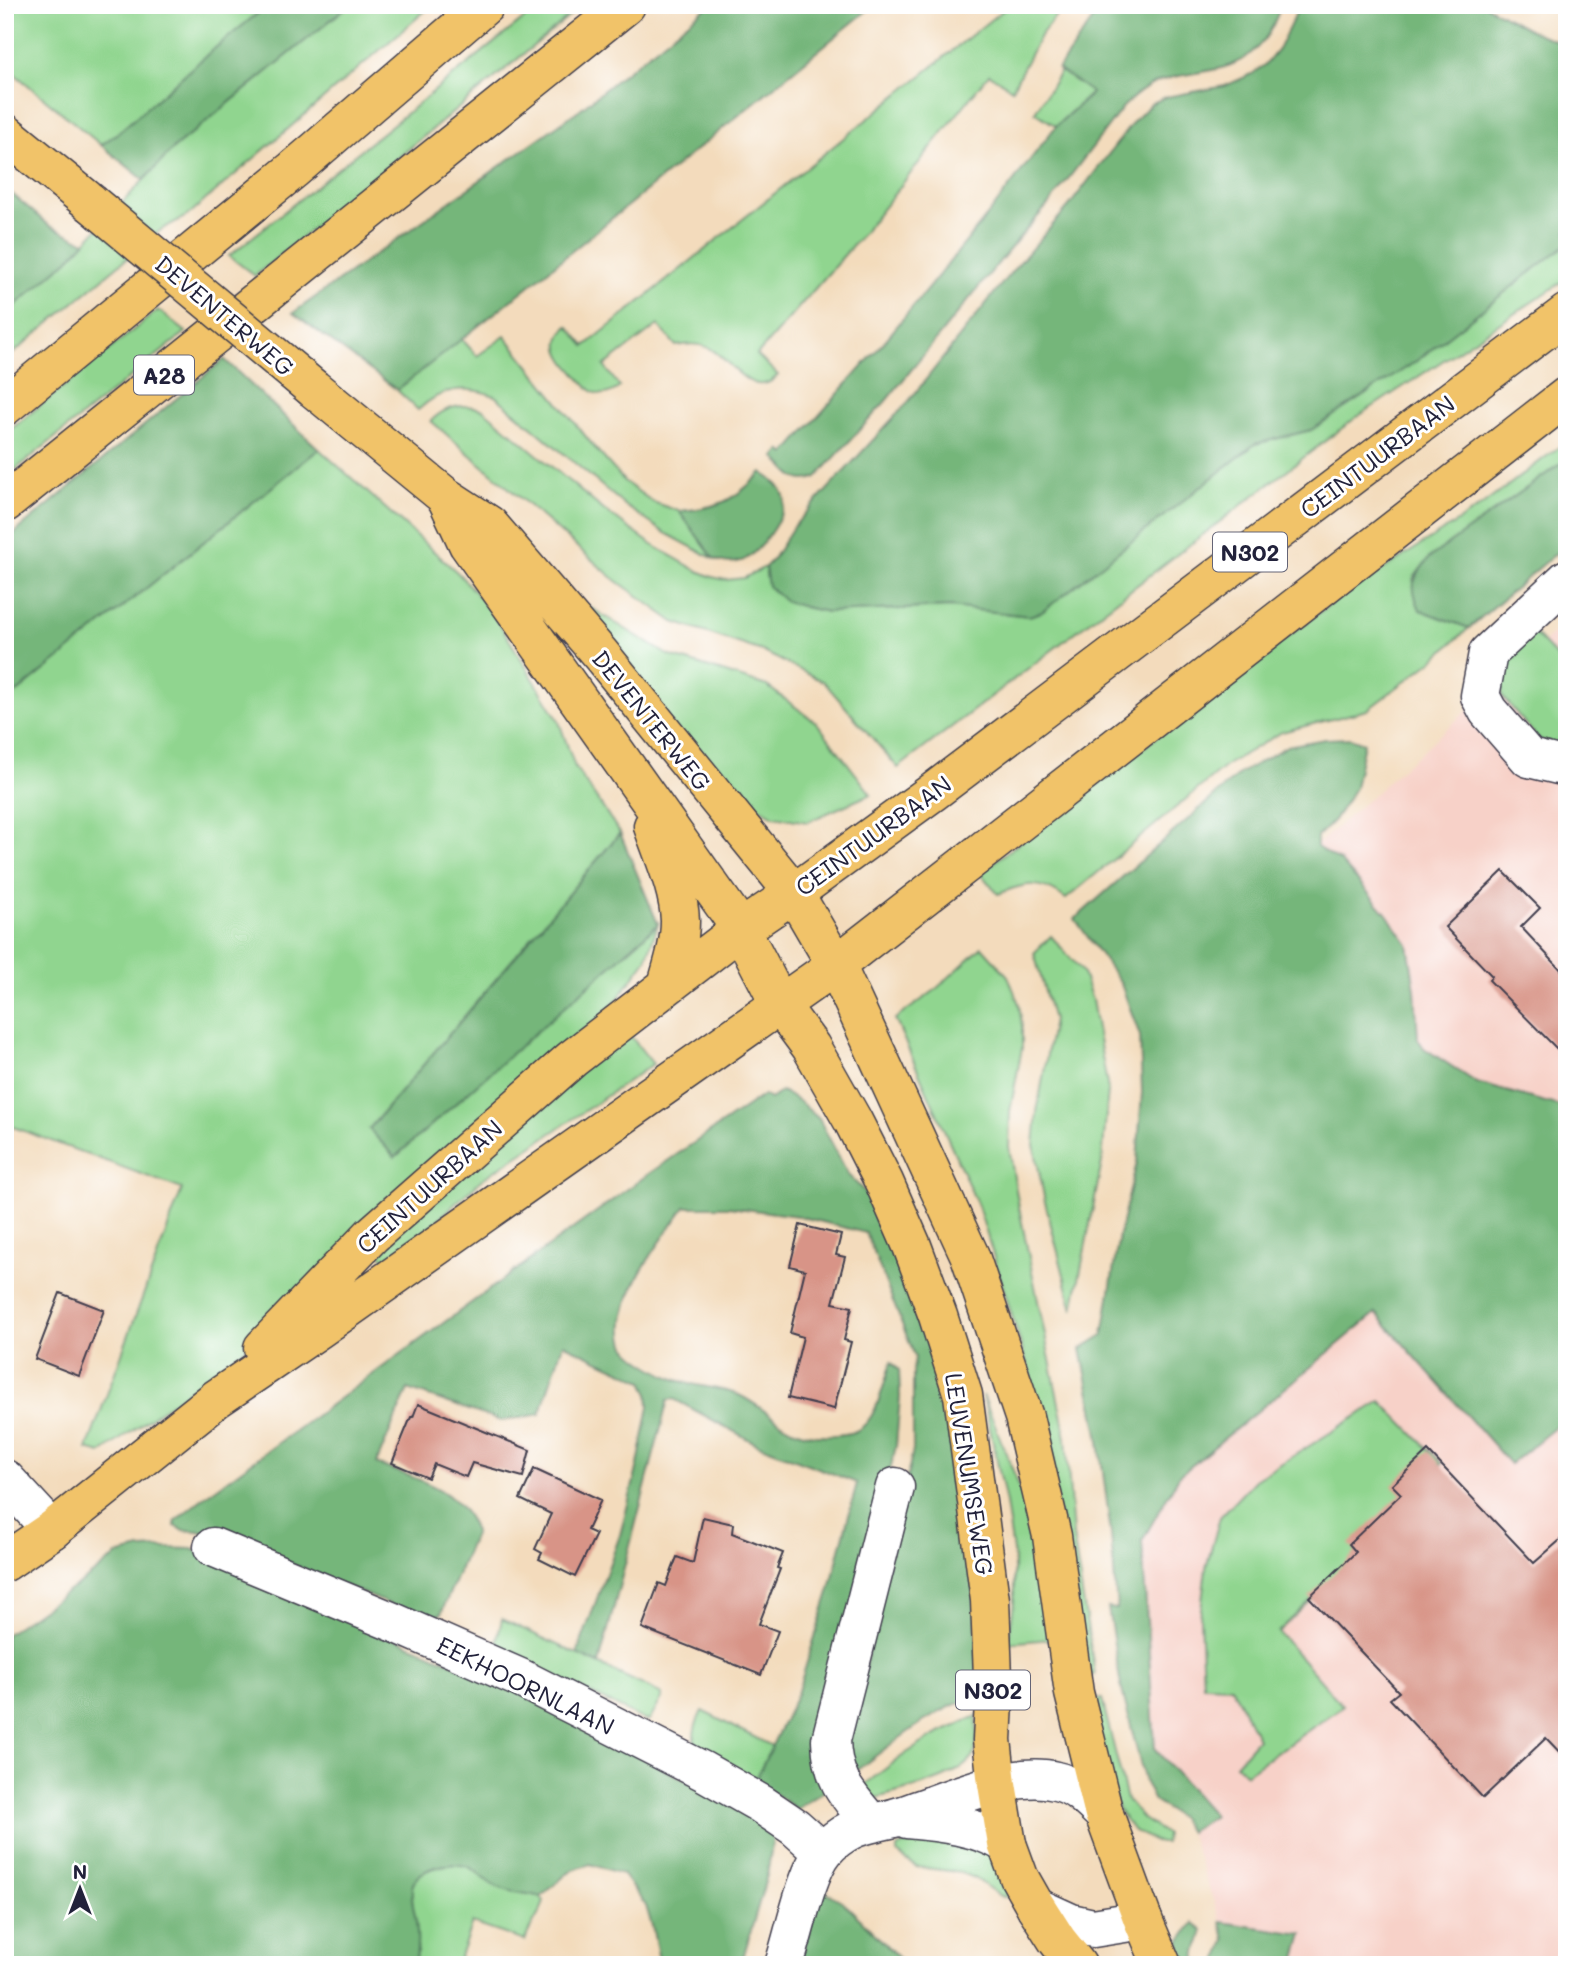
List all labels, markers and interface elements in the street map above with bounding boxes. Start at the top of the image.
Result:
street label: DEVENTERWEG [149,248,301,382]
road number: A28 [134,356,194,394]
street label: CEINTUURBAAN [1294,388,1460,524]
road number: N302 [1213,532,1287,572]
street label: DEVENTERWEG [586,643,718,797]
street label: CEINTUURBAAN [789,768,957,902]
street label: CEINTUURBAAN [350,1112,508,1260]
street label: LEUVENUMSEWEG [939,1371,1001,1577]
street label: EEKHOORNLAAN [432,1629,620,1741]
road number: N302 [956,1670,1030,1709]
north arrow [46,1854,116,1924]
text: N [73,1859,87,1884]

